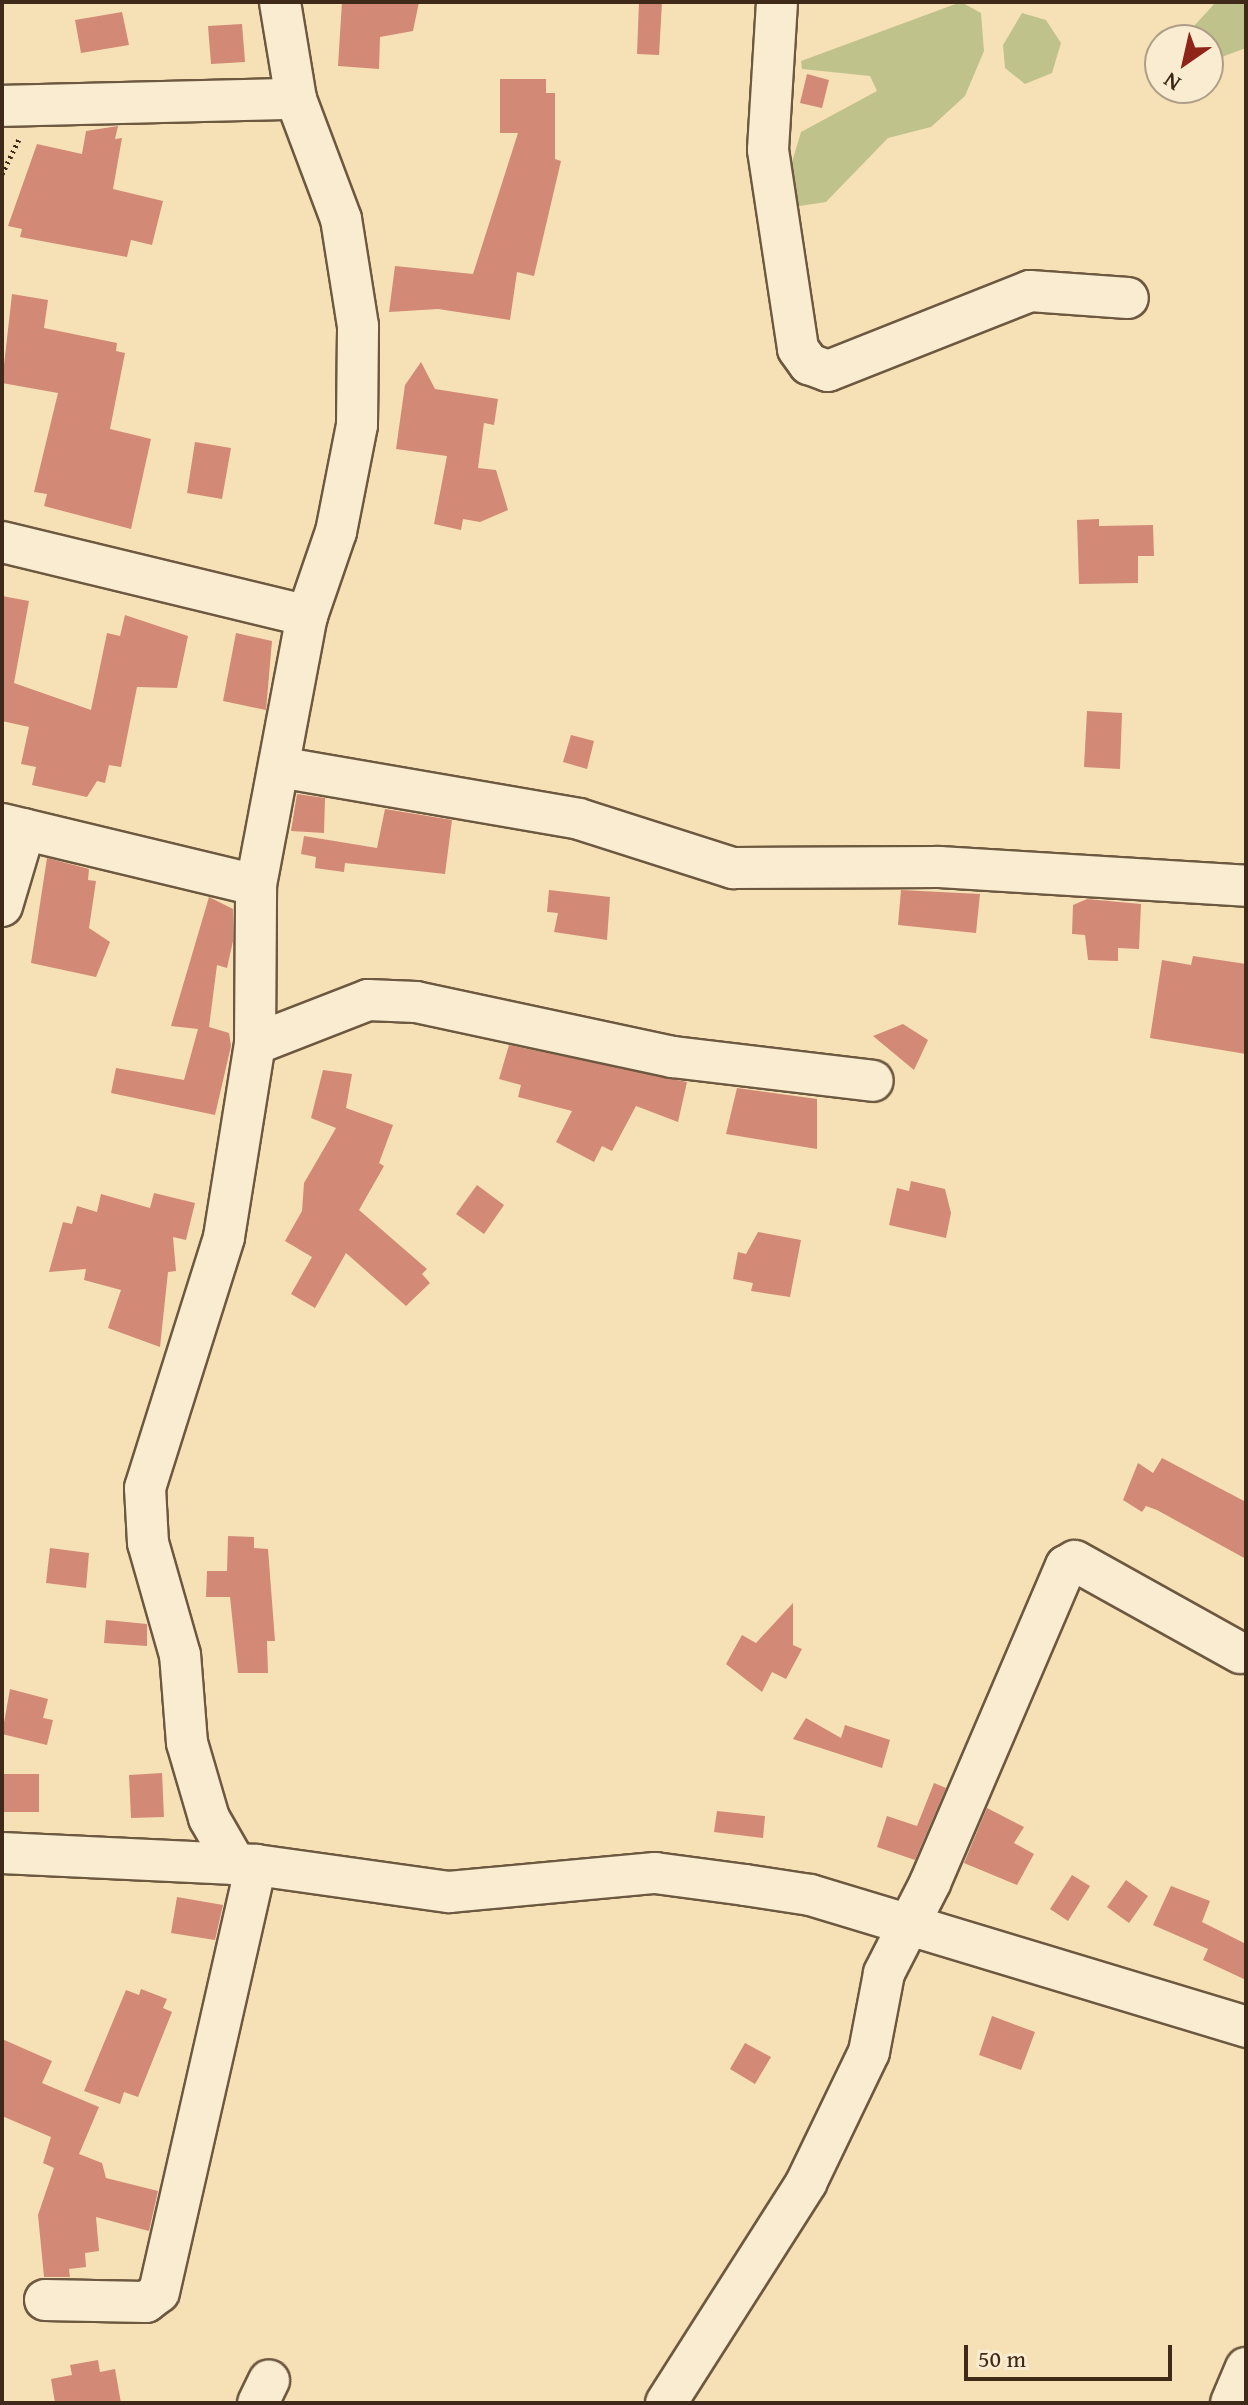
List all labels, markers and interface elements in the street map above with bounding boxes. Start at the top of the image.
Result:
north arrow [1144,24,1224,104]
text: N [1157,65,1187,100]
scale bar [968,2329,1176,2379]
text: 50 m [978,2341,1026,2376]

